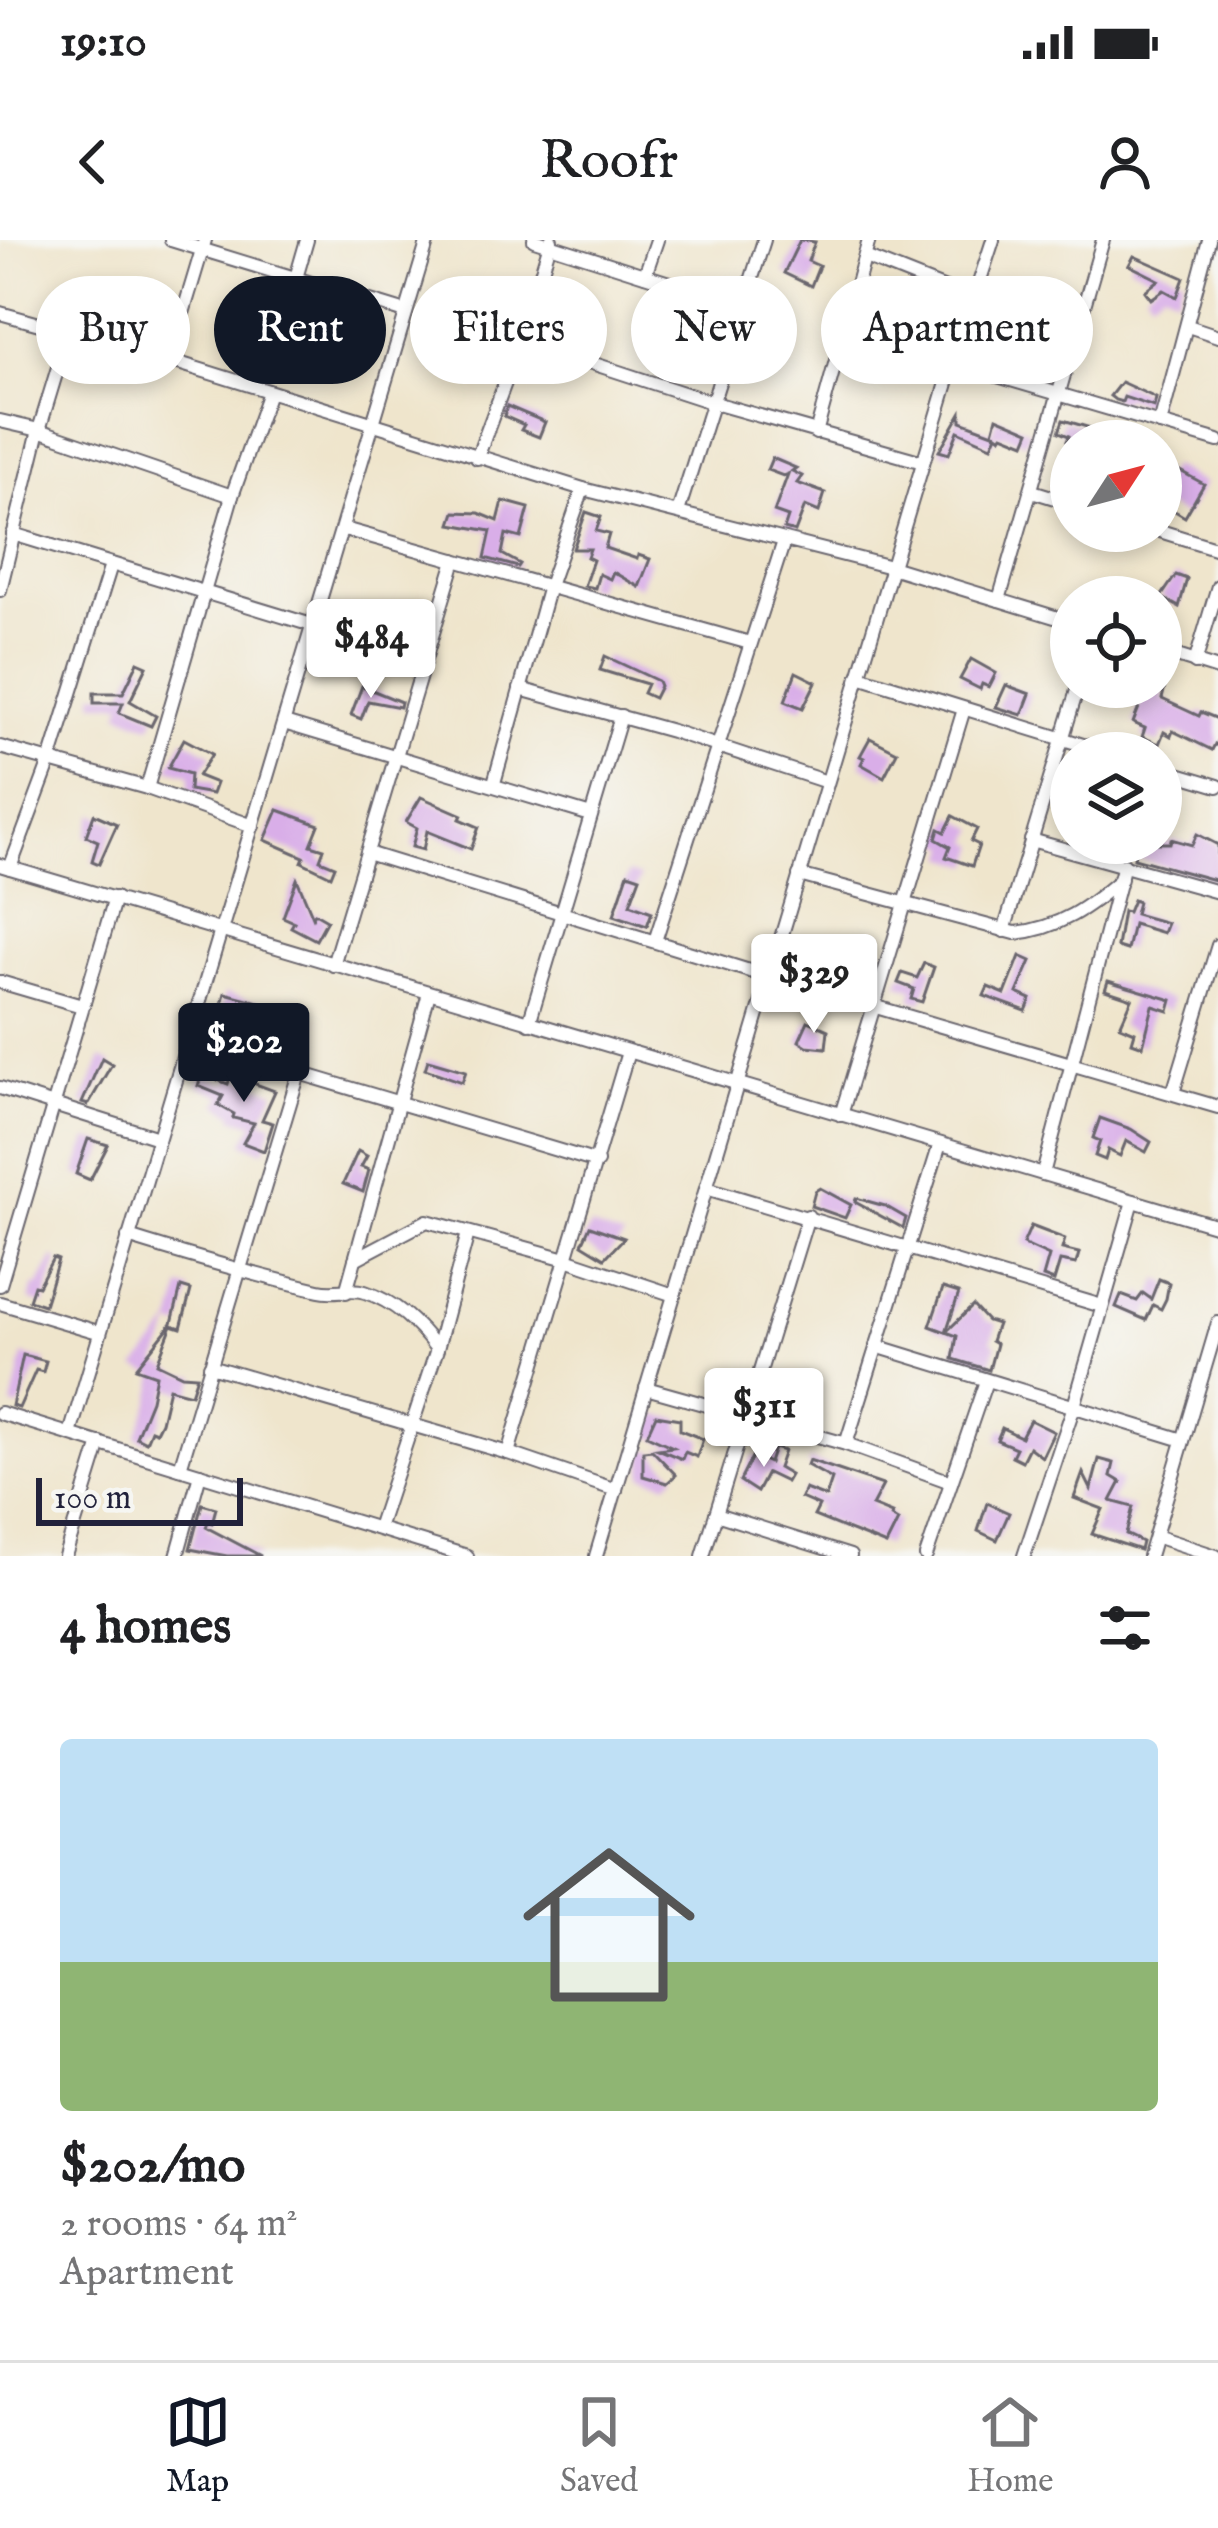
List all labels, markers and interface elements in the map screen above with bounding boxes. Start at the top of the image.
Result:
text: 19:10 [60,14,147,71]
text: Roofr [540,128,678,197]
icon: back [60,129,126,195]
icon: person [1092,129,1158,195]
chip: Buy [36,276,190,384]
chip: Rent [214,276,386,384]
chip: Filters [410,276,607,384]
chip: New [631,276,797,384]
chip: Apartment [821,276,1093,384]
north arrow [1050,420,1182,552]
map controls [1050,420,1182,864]
button: locate [1050,576,1182,708]
pin: $484 [300,599,442,701]
text: $484 [333,613,409,662]
button: layers [1050,732,1182,864]
pin: $329 [743,934,885,1036]
text: $329 [778,948,850,997]
pin: $202 [173,1003,315,1105]
text: $202 [205,1017,283,1066]
pin: $311 [693,1368,835,1470]
text: $311 [731,1382,797,1431]
scale bar [36,1472,243,1525]
text: 100 m [54,1478,131,1520]
icon: filters [1092,1595,1158,1661]
text: 4 homes [60,1596,231,1661]
icon: home [501,1817,717,2033]
text: $202/mo [60,2135,245,2200]
text: 2 rooms · 64 m² [60,2200,298,2249]
text: Apartment [60,2249,234,2298]
tab: Map [165,2389,231,2503]
tab: Saved [560,2389,638,2503]
tab: Home [967,2389,1053,2503]

